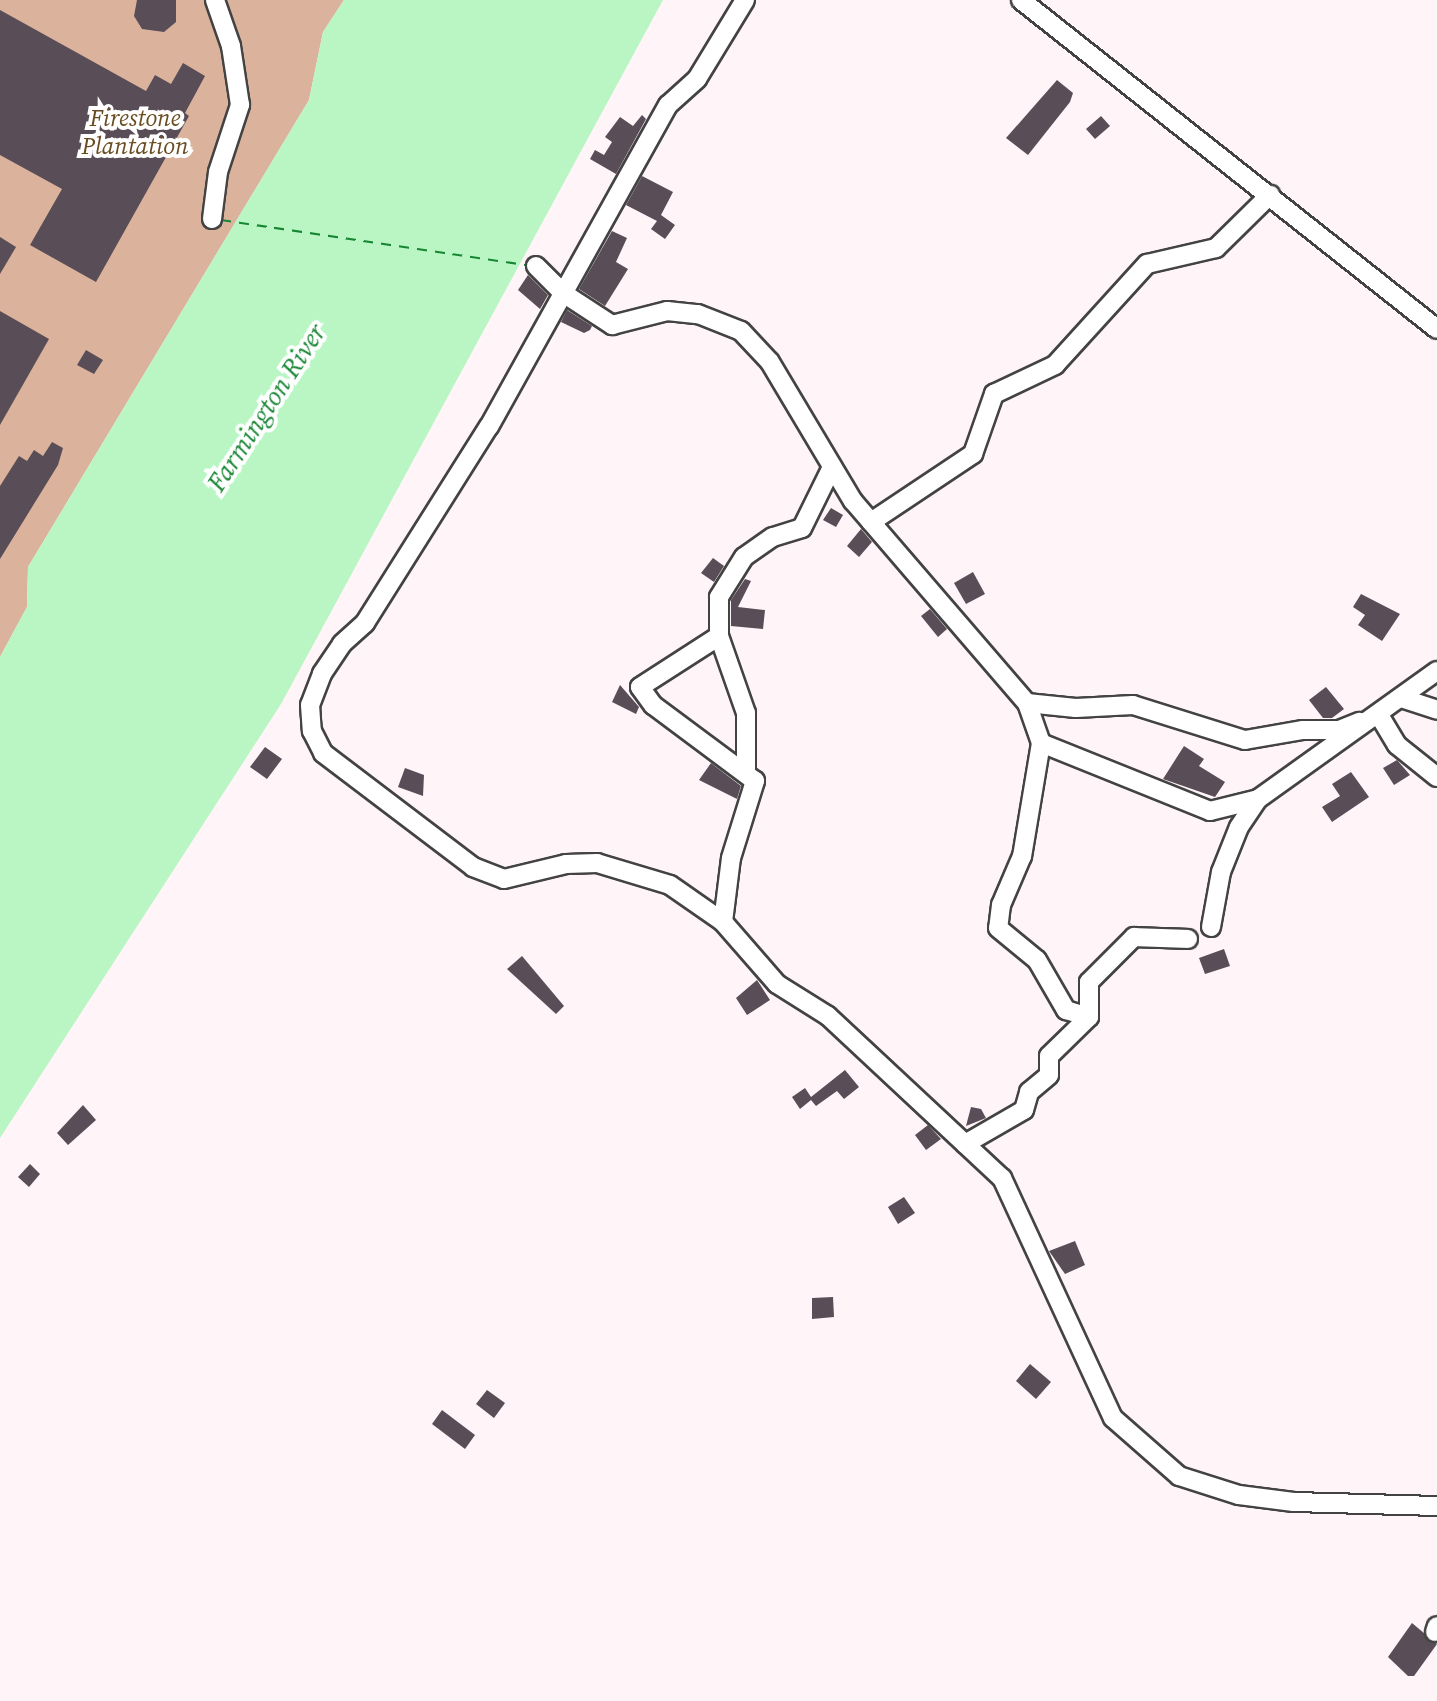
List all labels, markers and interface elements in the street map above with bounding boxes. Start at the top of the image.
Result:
park label: Firestone Plantation [82,104,188,160]
water label: Farmington River [201,318,333,498]

